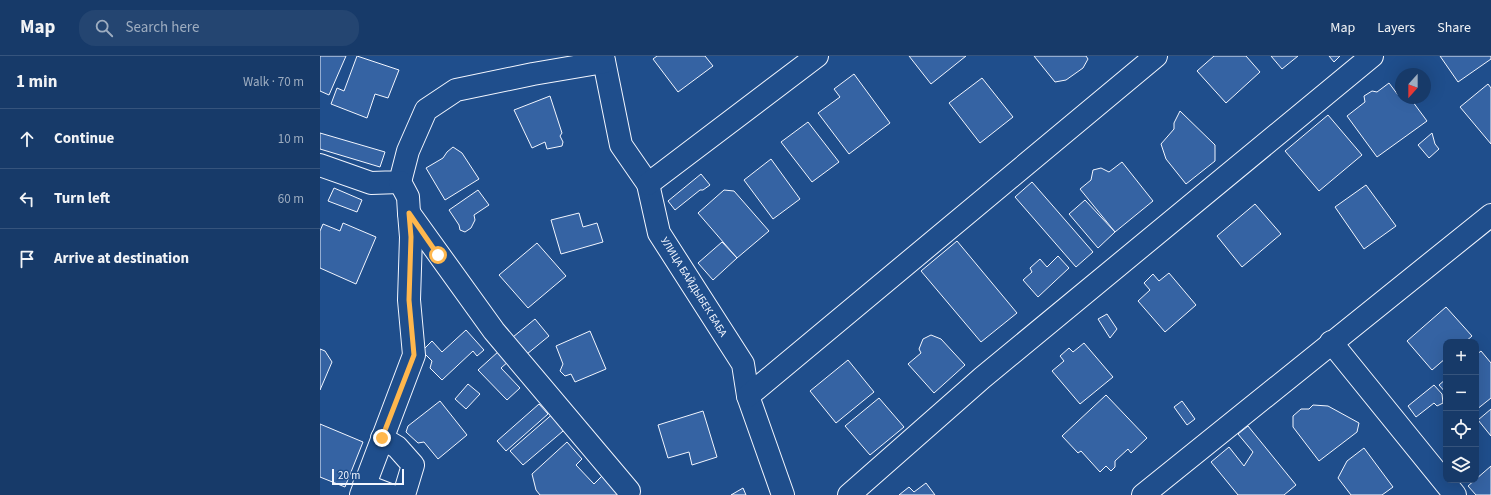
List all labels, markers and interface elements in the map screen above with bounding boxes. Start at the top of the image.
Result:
search box [79,10,359,46]
text: Map [20,14,55,41]
icon: search [93,17,115,39]
text: Search here [125,17,199,38]
text: Map [1330,18,1355,38]
text: Layers [1377,18,1415,38]
text: Share [1437,18,1471,38]
north arrow [1395,68,1431,104]
text: 1 min [16,70,57,94]
text: Walk · 70 m [243,73,304,91]
icon: ahead [16,128,38,150]
text: Continue [54,128,114,149]
text: 10 m [278,130,304,148]
icon: left [16,188,38,210]
text: Turn left [54,188,110,209]
text: 60 m [278,190,304,208]
street label: УЛИЦА БАЙДЫБЕК БАБА [657,234,731,340]
route start [429,246,447,264]
icon: arrive [16,248,38,270]
text: Arrive at destination [54,248,189,269]
map controls [1443,339,1479,483]
button: + [1443,339,1479,375]
button: − [1443,375,1479,411]
button: locate [1443,411,1479,447]
route end [373,429,391,447]
button: layers [1443,447,1479,483]
scale bar [332,467,404,486]
text: 20 m [338,468,360,483]

